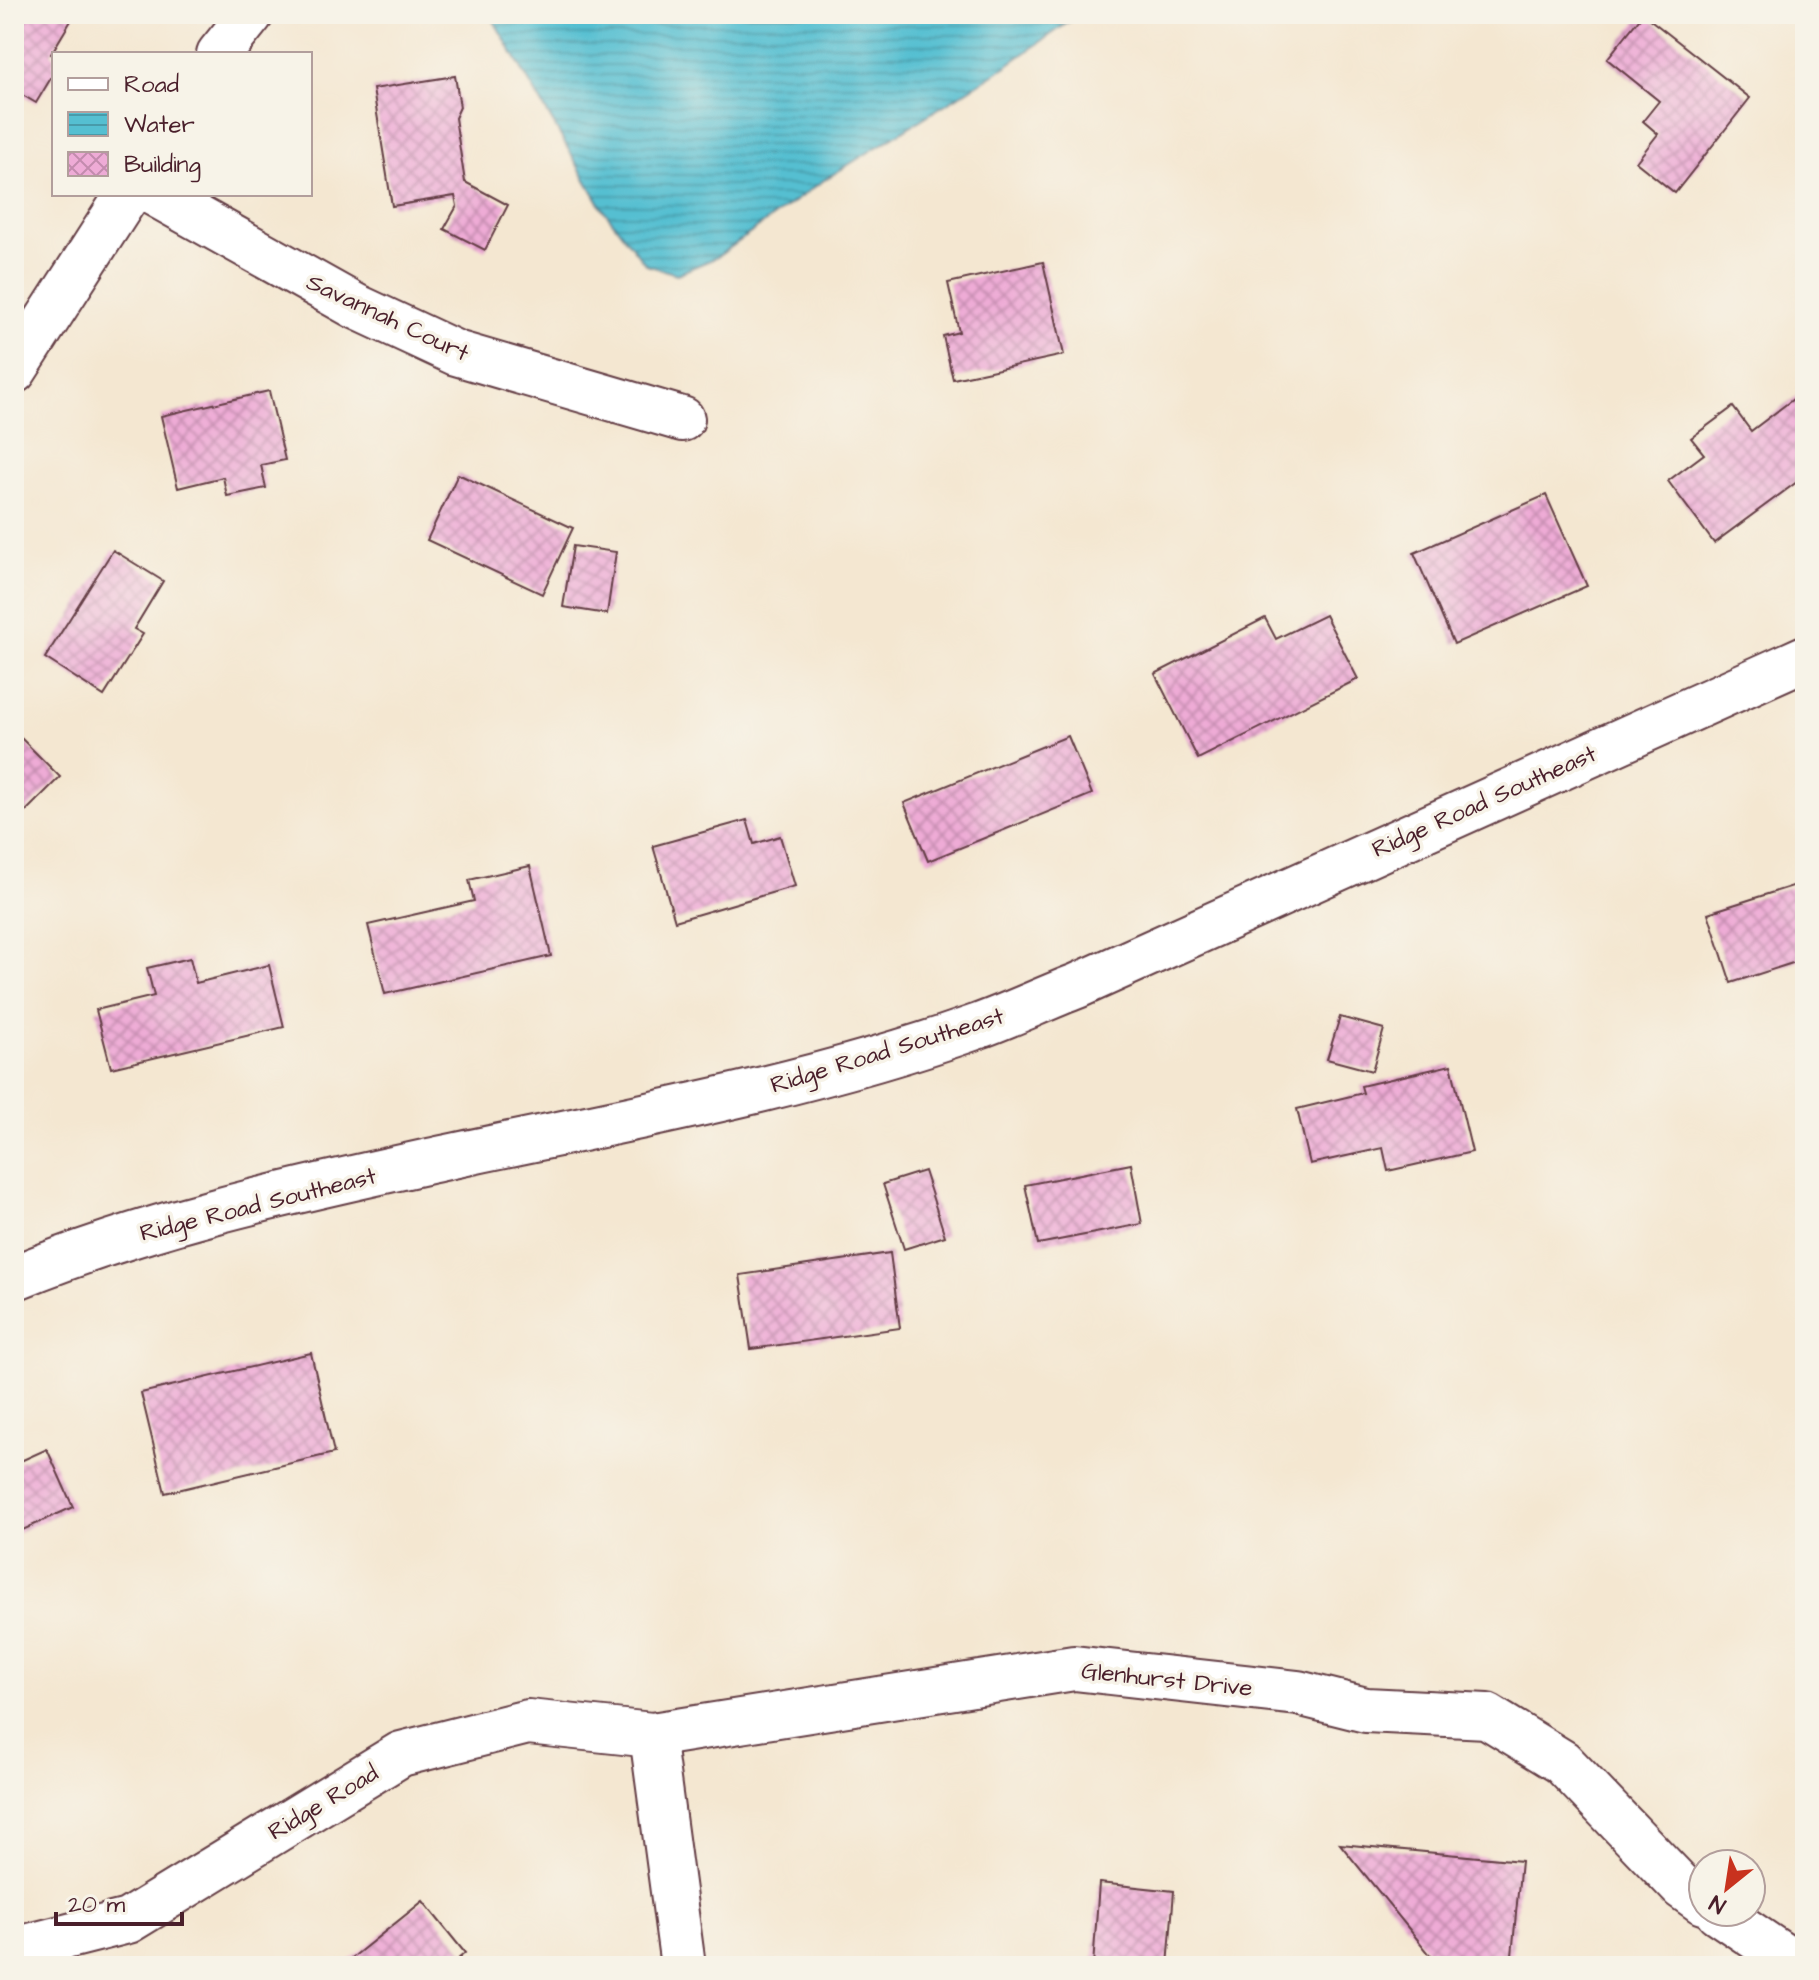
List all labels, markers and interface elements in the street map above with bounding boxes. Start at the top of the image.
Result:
legend [52,52,312,196]
text: Road [124,68,179,102]
text: Water [124,108,195,142]
text: Building [124,148,201,183]
street label: Savannah Court [301,265,475,371]
street label: Ridge Road Southeast [1367,737,1603,868]
street label: Ridge Road Southeast [766,999,1009,1104]
street label: Ridge Road Southeast [137,1159,380,1252]
street label: Glenhurst Drive [1080,1654,1254,1706]
street label: Ridge Road [262,1757,386,1850]
north arrow [1687,1848,1767,1928]
scale bar [56,1876,182,1926]
text: N [1704,1887,1731,1921]
text: 20 m [68,1888,125,1922]

